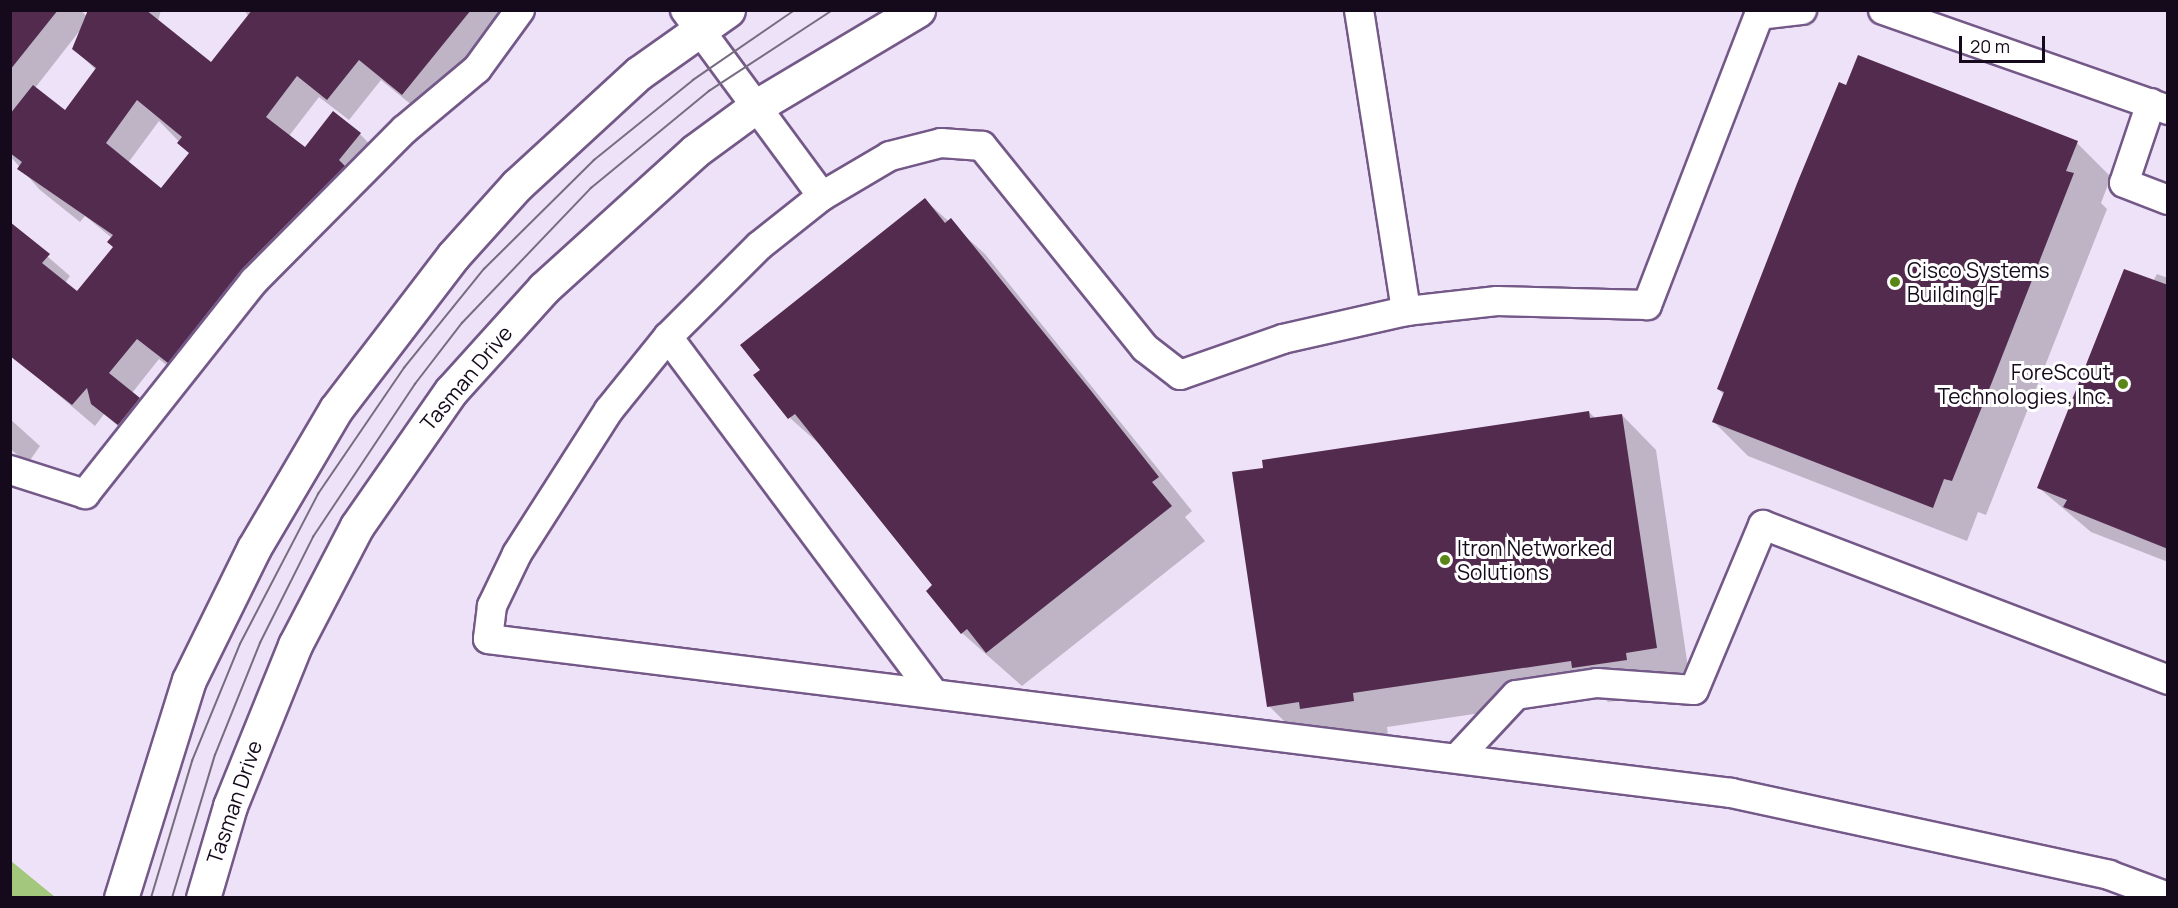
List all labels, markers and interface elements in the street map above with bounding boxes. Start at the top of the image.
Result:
scale bar [1962,24,2048,62]
text: 20 m [1970,34,2010,58]
place label: Cisco Systems Building F [1907,257,2050,307]
marker: Cisco Systems Building F [1888,275,1902,289]
street label: Tasman Drive [415,320,517,436]
place label: ForeScout Technologies, Inc. [1937,359,2111,409]
marker: ForeScout Technologies, Inc. [2116,377,2130,391]
place label: Itron Networked Solutions [1457,535,1612,585]
marker: Itron Networked Solutions [1438,553,1452,567]
street label: Tasman Drive [201,737,267,867]

